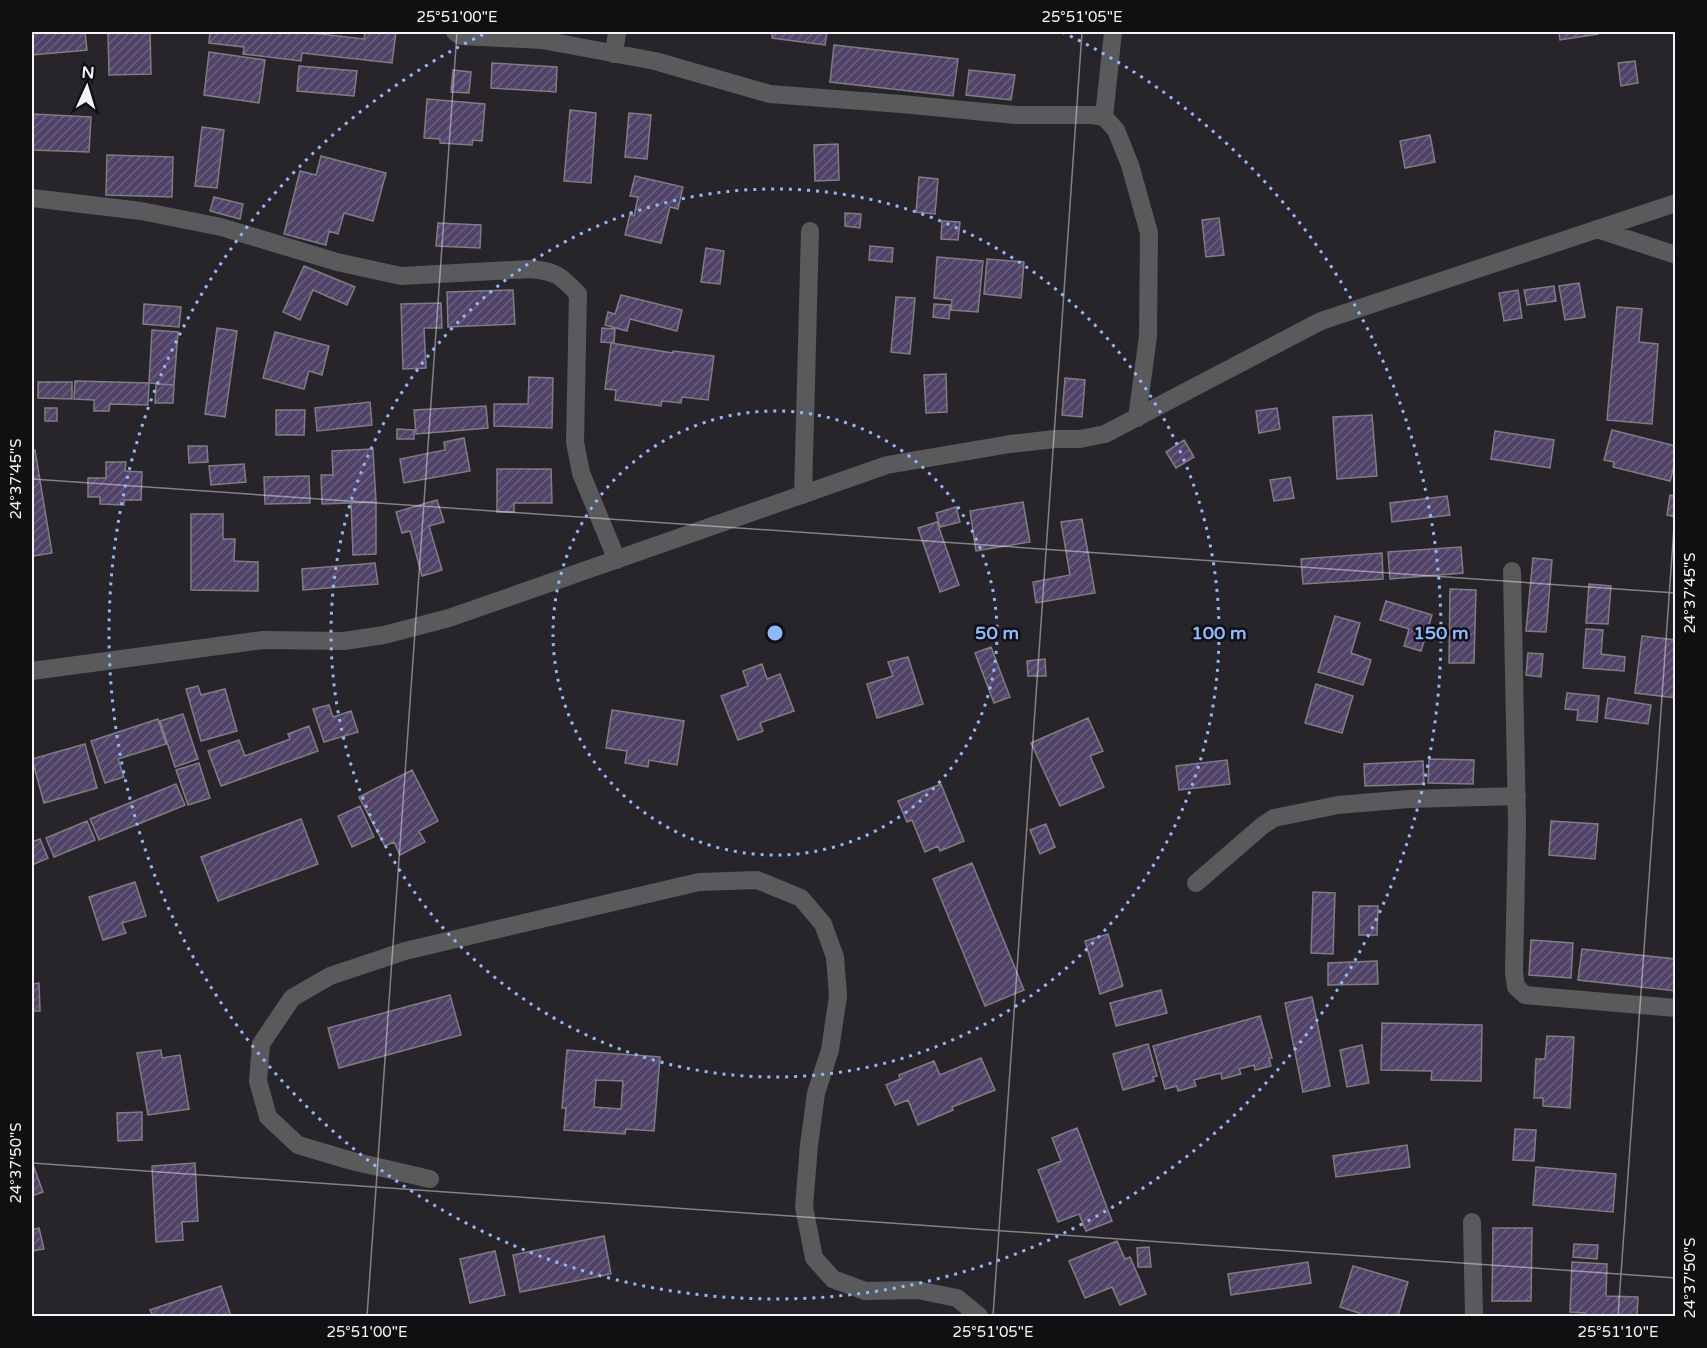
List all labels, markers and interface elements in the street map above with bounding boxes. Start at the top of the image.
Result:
text: 25°51'00"E [417,8,497,26]
text: 25°51'05"E [1042,8,1122,26]
north arrow [57,57,117,117]
text: N [81,63,95,83]
text: 24°37'45"S [7,439,25,519]
text: 24°37'45"S [1681,553,1699,633]
text: 50 m [975,622,1019,644]
text: 100 m [1191,622,1247,644]
text: 150 m [1413,622,1469,644]
centre of rings [765,623,785,643]
text: 24°37'50"S [7,1123,25,1203]
text: 24°37'50"S [1681,1238,1699,1318]
text: 25°51'00"E [327,1323,407,1341]
text: 25°51'05"E [953,1323,1033,1341]
text: 25°51'10"E [1578,1323,1658,1341]

